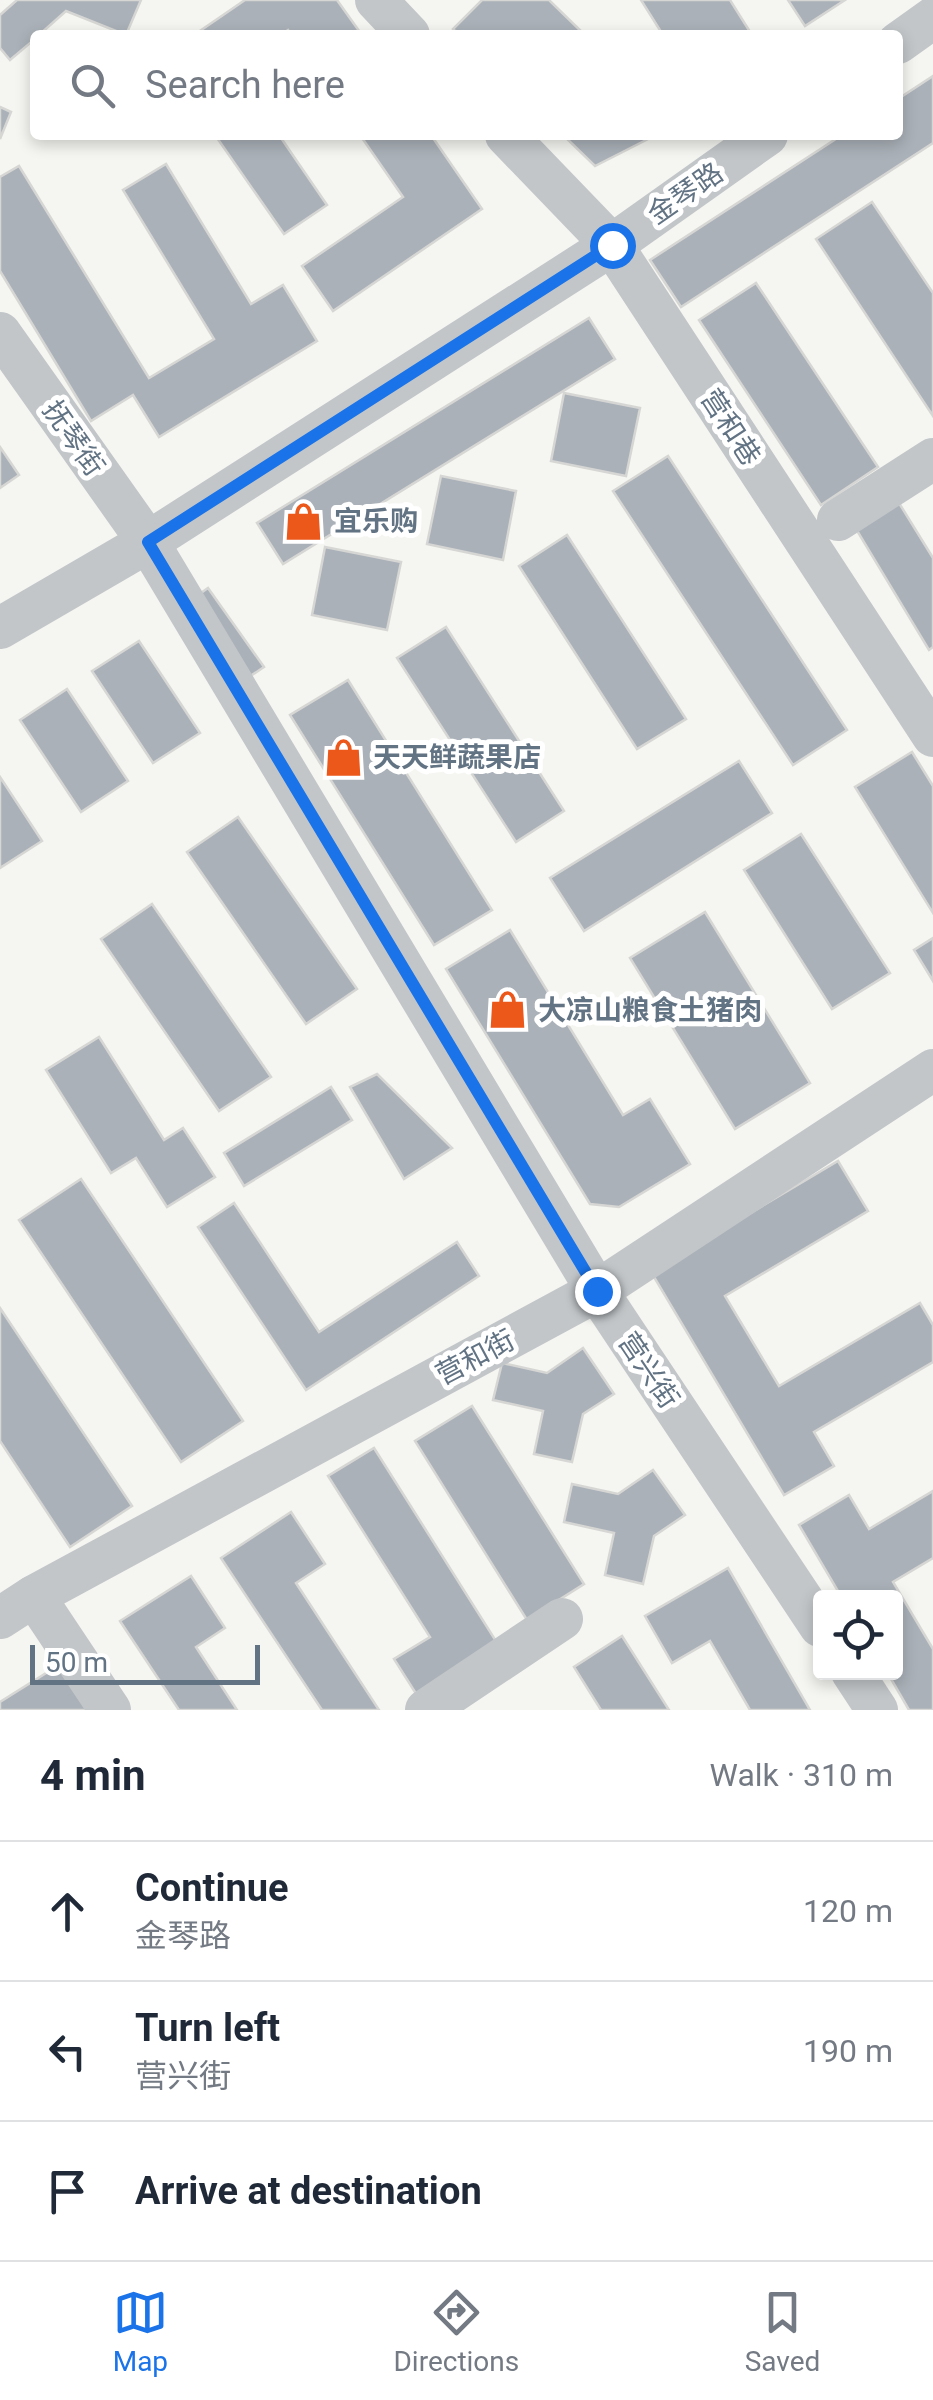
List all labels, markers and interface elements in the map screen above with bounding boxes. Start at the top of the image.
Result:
search box [30,30,903,140]
icon: search [65,58,120,113]
text: Search here [145,63,345,107]
street label: 金琴路 [641,156,729,231]
route start [590,223,636,269]
street label: 营和巷 [694,383,767,471]
street label: 抚琴街 [36,394,111,482]
shop icon: 宜乐购 [283,500,325,542]
place label: 宜乐购 [334,505,418,538]
shop icon: 天天鲜蔬果店 [322,736,364,778]
place label: 天天鲜蔬果店 [373,741,541,774]
shop icon: 大凉山粮食土猪肉 [487,989,529,1031]
place label: 大凉山粮食土猪肉 [538,994,762,1027]
route end [575,1269,621,1315]
street label: 营和街 [430,1323,520,1392]
street label: 营兴街 [611,1326,686,1414]
map controls [813,1590,903,1680]
button: locate [813,1590,903,1680]
scale bar [30,1640,260,1684]
text: 50 m [45,1646,108,1679]
text: 4 min [40,1751,146,1800]
text: Walk · 310 m [710,1756,893,1794]
text: Continue [135,1866,289,1910]
icon: ahead [40,1884,95,1939]
text: 120 m [803,1892,893,1930]
text: 金琴路 [135,1917,231,1955]
text: Turn left [135,2006,280,2050]
icon: left [40,2024,95,2079]
text: 190 m [803,2032,893,2070]
text: 营兴街 [135,2057,231,2095]
icon: arrive [40,2164,95,2219]
text: Arrive at destination [135,2169,482,2213]
tab: Map [113,2285,168,2378]
tab: Directions [393,2285,519,2378]
tab: Saved [745,2285,820,2378]

